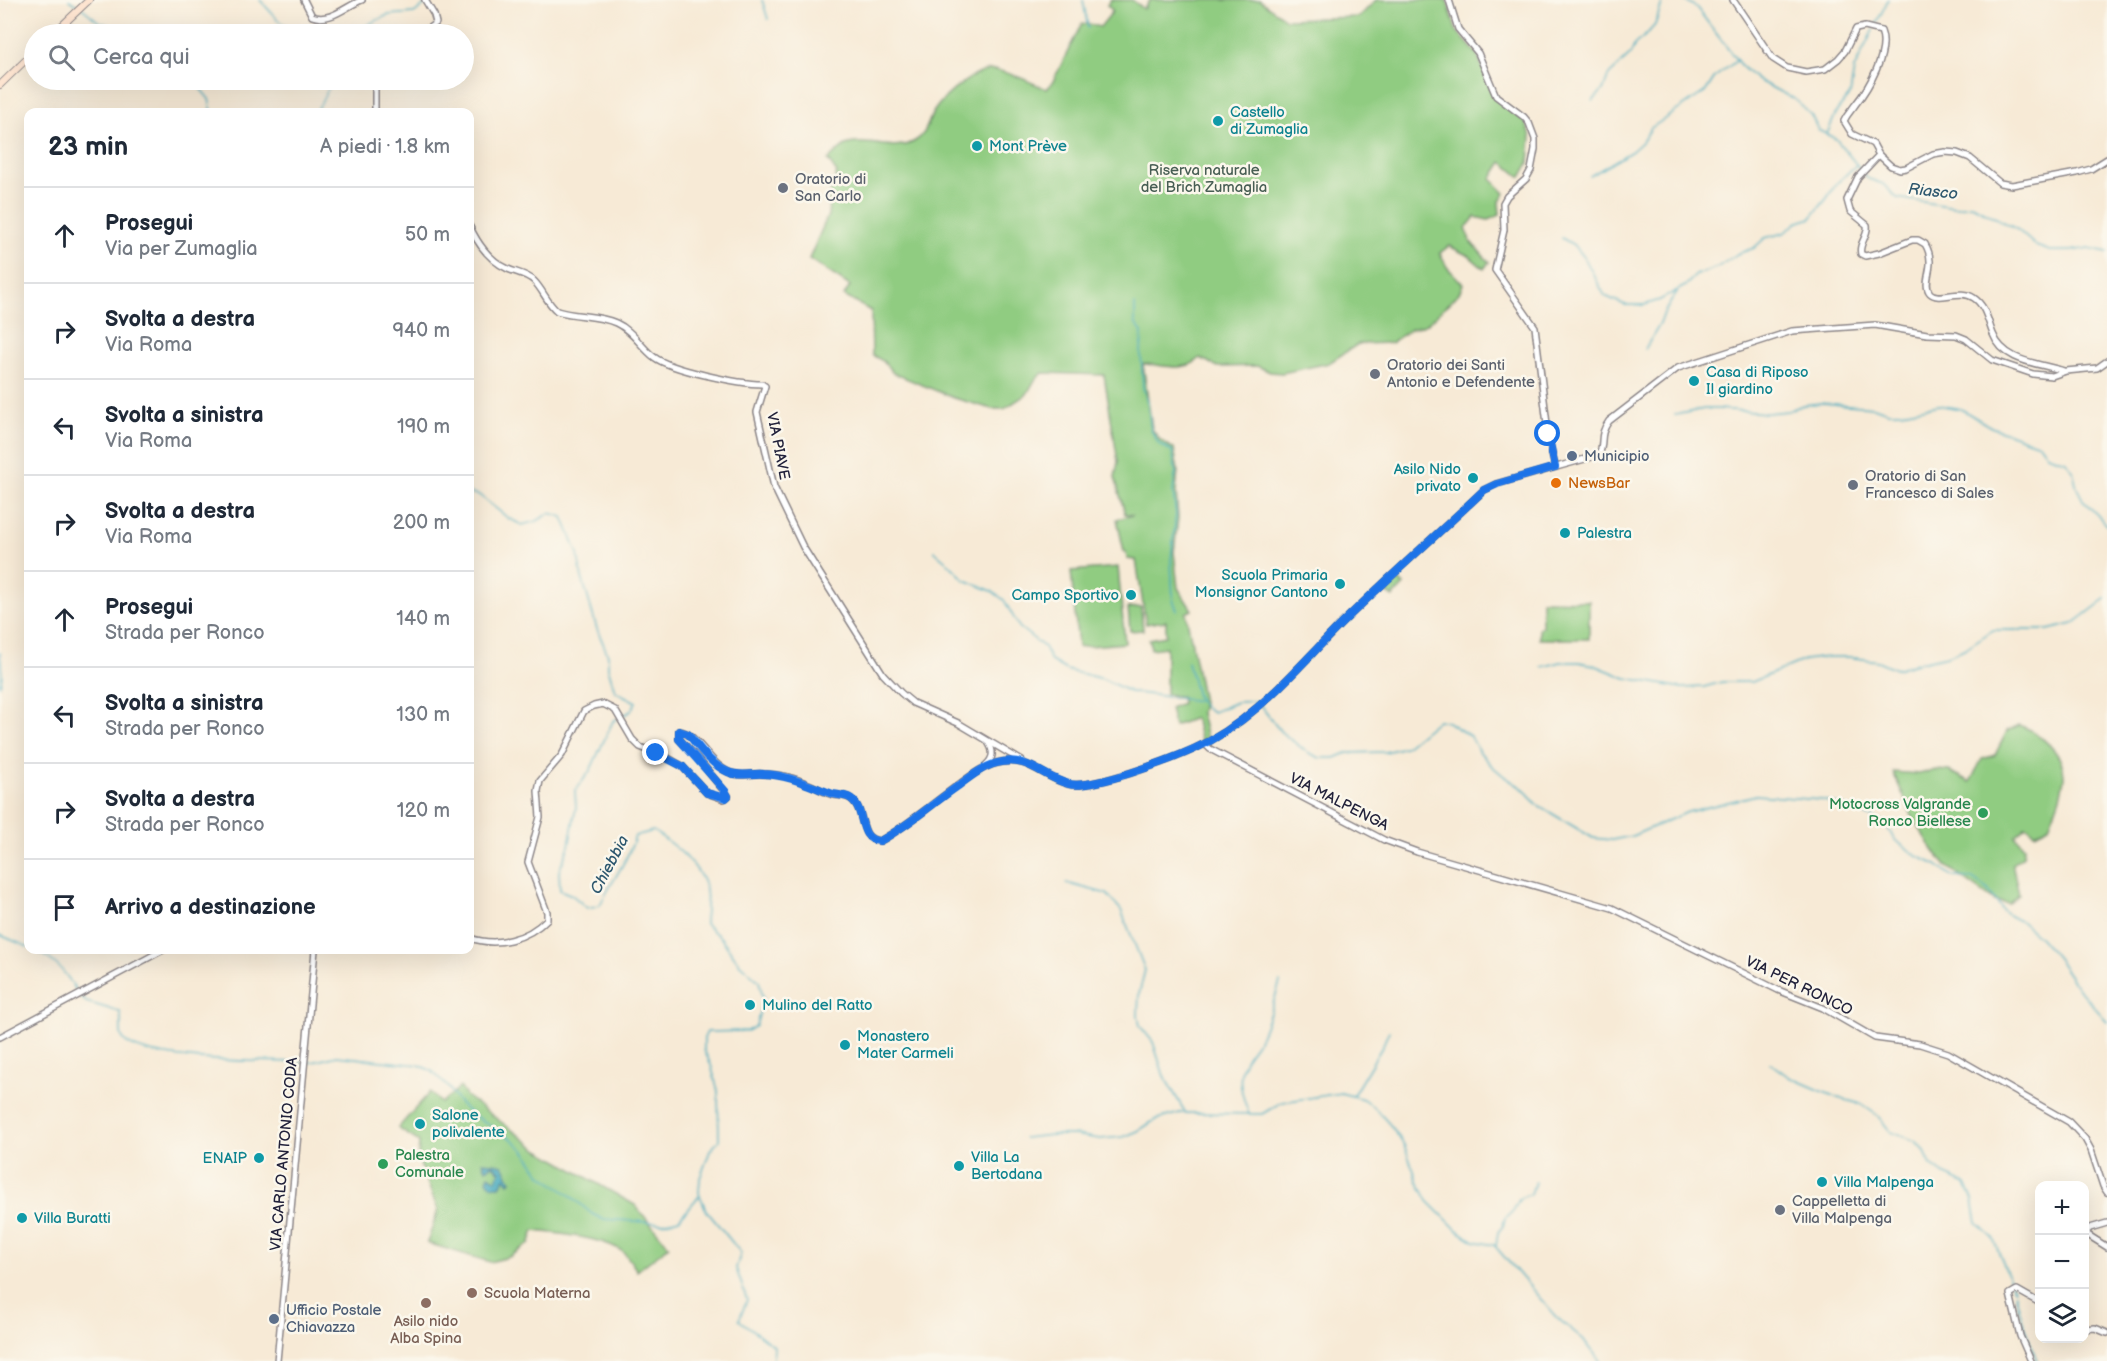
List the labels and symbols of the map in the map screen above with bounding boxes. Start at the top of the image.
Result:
place label: Castello di Zumaglia [1230,103,1308,139]
marker: Castello di Zumaglia [1211,114,1225,128]
place label: Mont Prève [989,137,1067,156]
marker: Mont Prève [970,139,984,153]
park label: Riserva naturale del Brich Zumaglia [1141,161,1267,197]
place label: Oratorio di San Carlo [795,170,866,206]
water label: Riasco [1907,180,1959,204]
marker: Oratorio di San Carlo [776,181,790,195]
place label: Oratorio dei Santi Antonio e Defendente [1387,356,1535,392]
place label: Casa di Riposo Il giardino [1706,363,1809,399]
marker: Oratorio dei Santi Antonio e Defendente [1368,367,1382,381]
marker: Casa di Riposo Il giardino [1687,374,1701,388]
street label: VIA PIAVE [762,411,794,481]
route start [1534,420,1560,446]
place label: Municipio [1584,447,1650,466]
marker: Municipio [1565,449,1579,463]
place label: Asilo Nido privato [1394,460,1461,496]
place label: Oratorio di San Francesco di Sales [1865,467,1994,503]
marker: Asilo Nido privato [1466,471,1480,485]
place label: NewsBar [1568,474,1630,493]
marker: NewsBar [1549,476,1563,490]
marker: Oratorio di San Francesco di Sales [1846,478,1860,492]
place label: Palestra [1577,524,1632,543]
marker: Palestra [1558,526,1572,540]
place label: Scuola Primaria Monsignor Cantono [1195,566,1328,602]
marker: Scuola Primaria Monsignor Cantono [1333,577,1347,591]
place label: Campo Sportivo [1011,586,1119,605]
marker: Campo Sportivo [1124,588,1138,602]
route end [642,739,668,765]
street label: VIA MALPENGA [1286,769,1392,836]
place label: Motocross Valgrande Ronco Biellese [1829,795,1971,831]
marker: Motocross Valgrande Ronco Biellese [1976,806,1990,820]
water label: Chiebbia [587,833,633,897]
street label: VIA PER RONCO [1742,952,1856,1020]
place label: Mulino del Ratto [762,996,873,1015]
marker: Mulino del Ratto [743,998,757,1012]
place label: Monastero Mater Carmeli [857,1027,954,1063]
marker: Monastero Mater Carmeli [838,1038,852,1052]
street label: VIA CARLO ANTONIO CODA [266,1056,302,1252]
place label: Salone polivalente [432,1106,505,1142]
marker: Salone polivalente [413,1117,427,1131]
place label: Palestra Comunale [395,1146,464,1182]
place label: Villa La Bertodana [971,1148,1042,1184]
place label: ENAIP [203,1149,248,1168]
marker: ENAIP [252,1151,266,1165]
marker: Palestra Comunale [376,1157,390,1171]
marker: Villa La Bertodana [952,1159,966,1173]
place label: Villa Malpenga [1834,1173,1934,1192]
marker: Villa Malpenga [1815,1175,1829,1189]
place label: Cappelletta di Villa Malpenga [1792,1192,1892,1228]
marker: Cappelletta di Villa Malpenga [1773,1203,1787,1217]
place label: Villa Buratti [34,1209,111,1228]
marker: Villa Buratti [15,1211,29,1225]
place label: Scuola Materna [484,1284,591,1303]
marker: Scuola Materna [465,1286,479,1300]
marker: Asilo nido Alba Spina [419,1296,433,1310]
place label: Ufficio Postale Chiavazza [286,1301,381,1337]
marker: Ufficio Postale Chiavazza [267,1312,281,1326]
place label: Asilo nido Alba Spina [390,1312,462,1348]

